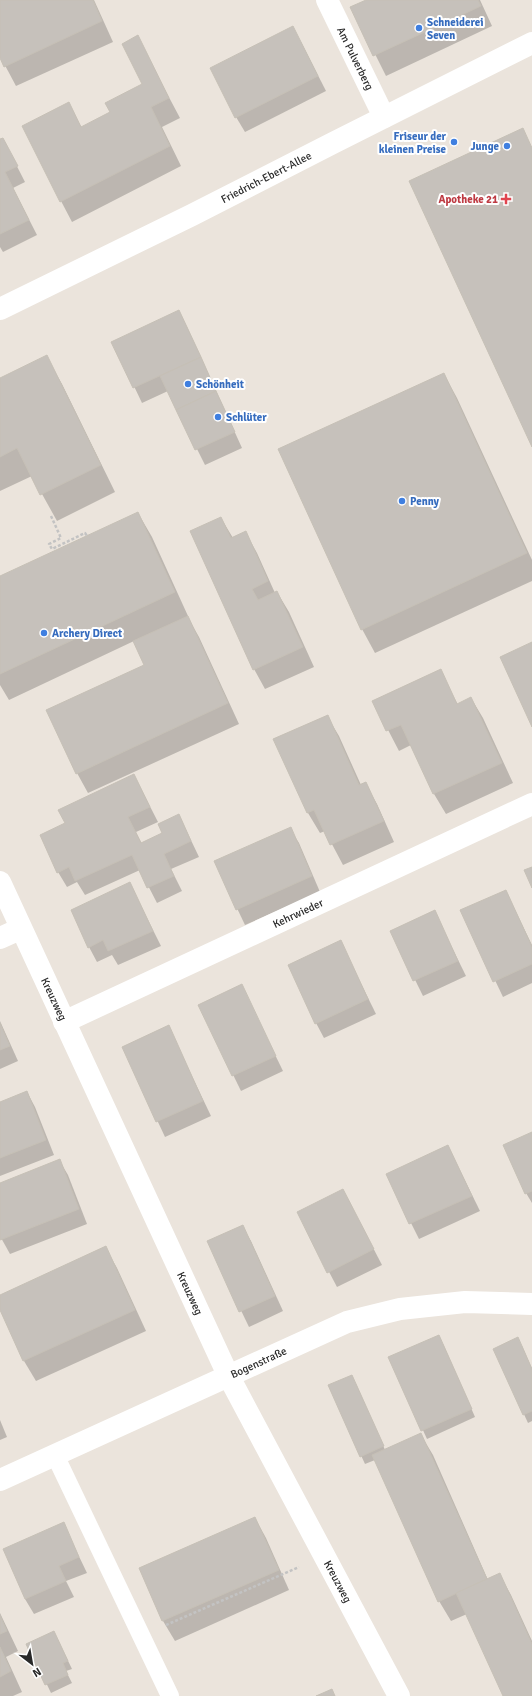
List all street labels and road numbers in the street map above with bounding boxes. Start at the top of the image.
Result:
street label: Am Pulverberg [335,25,376,92]
street label: Friedrich-Ebert-Allee [219,149,314,206]
street label: Kehrwieder [271,896,325,930]
street label: Kreuzweg [39,975,70,1023]
street label: Kreuzweg [175,1270,206,1317]
street label: Bogenstraße [228,1344,289,1381]
street label: Kreuzweg [321,1558,355,1605]

